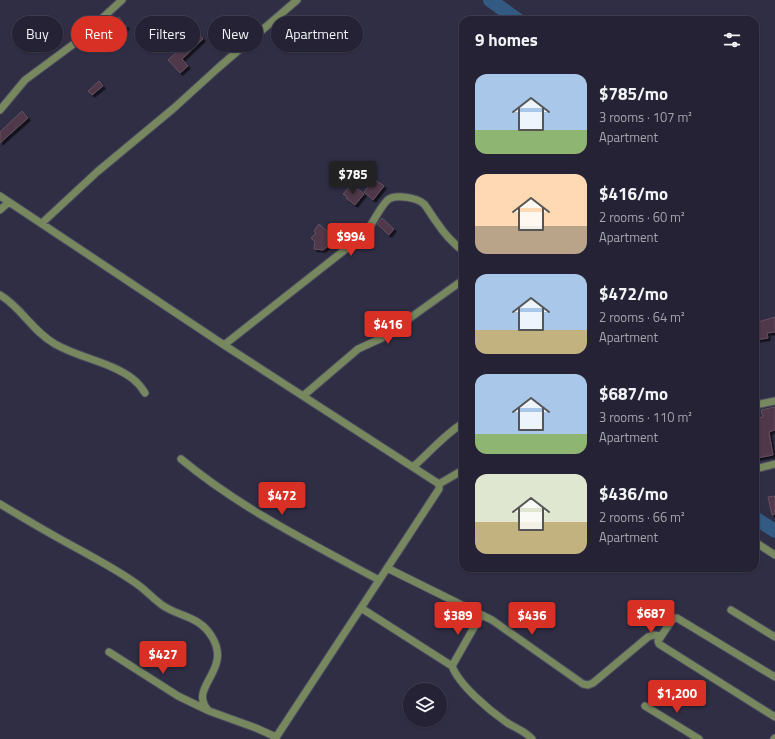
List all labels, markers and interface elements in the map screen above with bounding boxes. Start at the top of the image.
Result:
chip: Buy [12,16,63,52]
chip: Rent [71,16,127,52]
chip: Filters [135,16,200,52]
chip: New [208,16,263,52]
chip: Apartment [271,16,363,52]
text: 9 homes [475,27,538,53]
icon: filters [721,29,743,51]
text: $785/mo [599,81,668,107]
icon: home [507,90,555,138]
text: 3 rooms · 107 m² [599,107,692,127]
text: Apartment [599,127,658,147]
pin: $785 [329,161,377,195]
text: $785 [338,164,368,184]
text: $416/mo [599,181,668,207]
icon: home [507,190,555,238]
text: 2 rooms · 60 m² [599,207,685,227]
pin: $994 [327,223,375,257]
text: $994 [336,226,366,246]
text: Apartment [599,227,658,247]
text: $472/mo [599,281,668,307]
icon: home [507,290,555,338]
text: 2 rooms · 64 m² [599,307,685,327]
pin: $416 [364,311,412,345]
text: $416 [373,314,403,334]
text: Apartment [599,327,658,347]
text: $687/mo [599,381,668,407]
icon: home [507,390,555,438]
text: 3 rooms · 110 m² [599,407,692,427]
text: Apartment [599,427,658,447]
text: $436/mo [599,481,668,507]
pin: $472 [258,482,306,516]
text: $472 [267,485,297,505]
icon: home [507,490,555,538]
text: 2 rooms · 66 m² [599,507,685,527]
text: Apartment [599,527,658,547]
pin: $687 [627,600,675,634]
pin: $389 [434,602,482,636]
pin: $436 [508,602,556,636]
text: $687 [636,603,666,623]
text: $389 [443,605,473,625]
text: $436 [517,605,547,625]
pin: $427 [139,641,187,675]
text: $427 [148,644,178,664]
pin: $1,200 [644,680,710,714]
map controls [403,683,447,727]
button: layers [403,683,447,727]
text: $1,200 [657,683,697,703]

